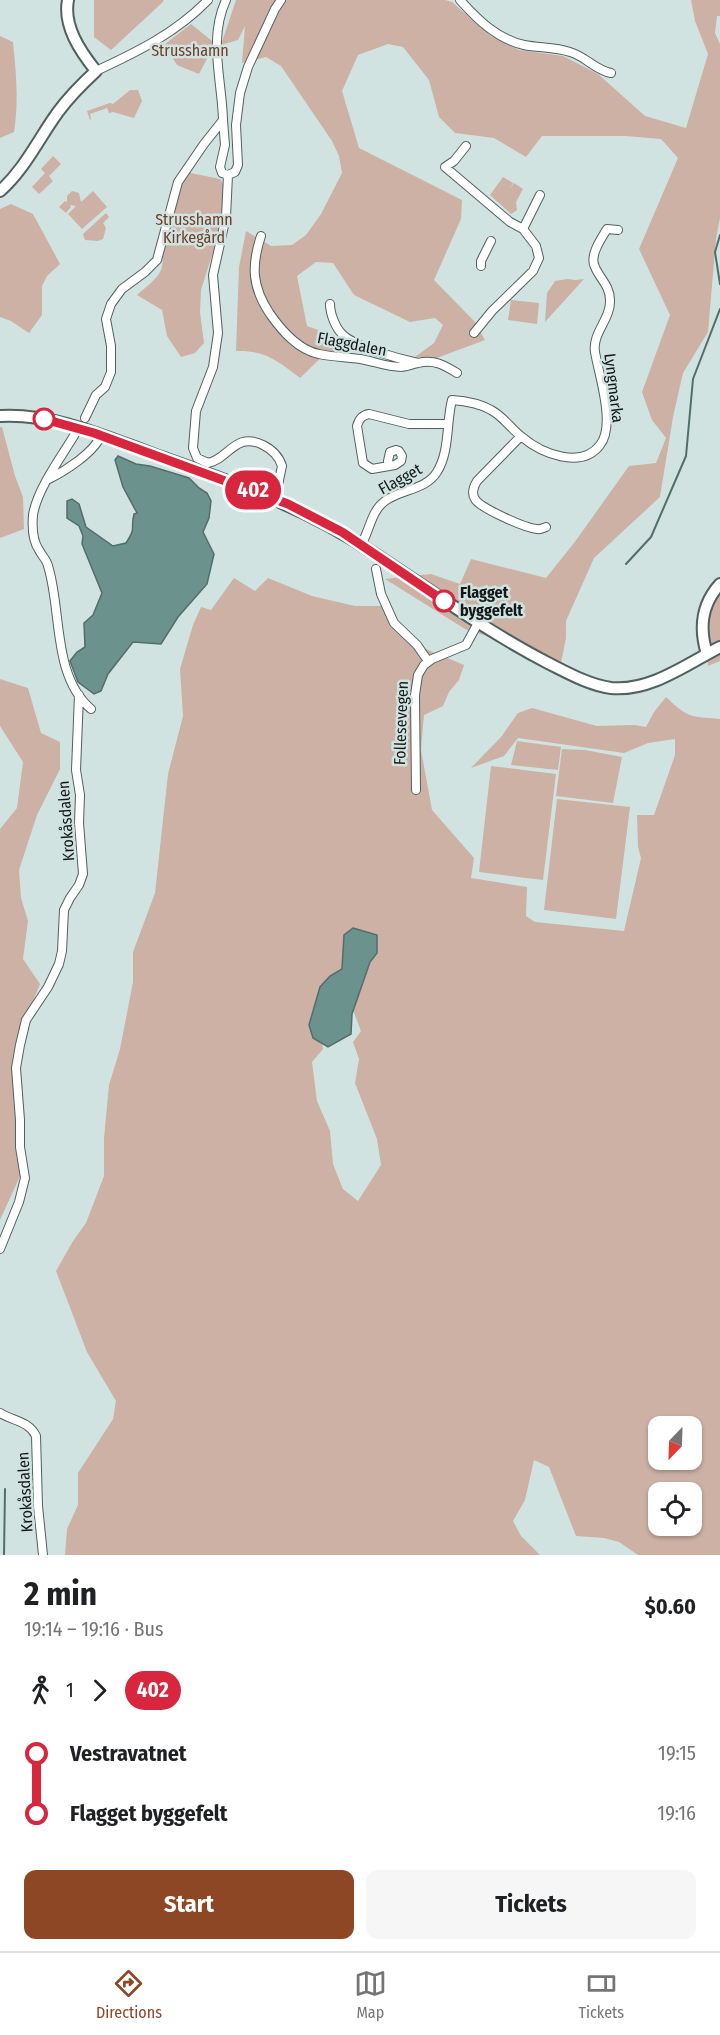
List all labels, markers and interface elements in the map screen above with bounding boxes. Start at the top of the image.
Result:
park label: Strusshamn [151,41,229,60]
park label: Strusshamn Kirkegård [155,210,233,247]
street label: Flaggdalen [316,328,388,360]
street label: Lyngmarka [600,352,628,424]
unlabelled marker [33,408,55,430]
street label: Flagget [375,459,426,499]
line badge: 402 [218,470,288,510]
text: 402 [237,477,269,503]
place label: Flagget byggefelt [460,583,523,620]
marker: Flagget byggefelt [433,590,455,612]
street label: Follesevegen [390,681,412,765]
street label: Krokåsdalen [54,780,78,862]
north arrow [648,1416,702,1470]
map controls [648,1416,702,1536]
street label: Krokåsdalen [13,1451,37,1533]
button: locate [648,1482,702,1536]
text: 2 min [24,1574,97,1614]
text: $0.60 [645,1593,696,1620]
text: 19:14 – 19:16 · Bus [24,1617,164,1641]
icon: walk [24,1674,57,1707]
icon: forward [83,1674,116,1707]
text: 402 [137,1677,169,1703]
text: 1 [66,1678,74,1702]
text: Vestravatnet [70,1740,187,1767]
text: 19:15 [658,1741,696,1765]
text: Flagget byggefelt [70,1800,228,1827]
text: 19:16 [657,1801,696,1825]
button: Start [24,1870,354,1939]
button: Tickets [366,1870,696,1939]
tab: Directions [96,1967,162,2022]
tab: Map [354,1967,387,2022]
tab: Tickets [579,1967,624,2022]

